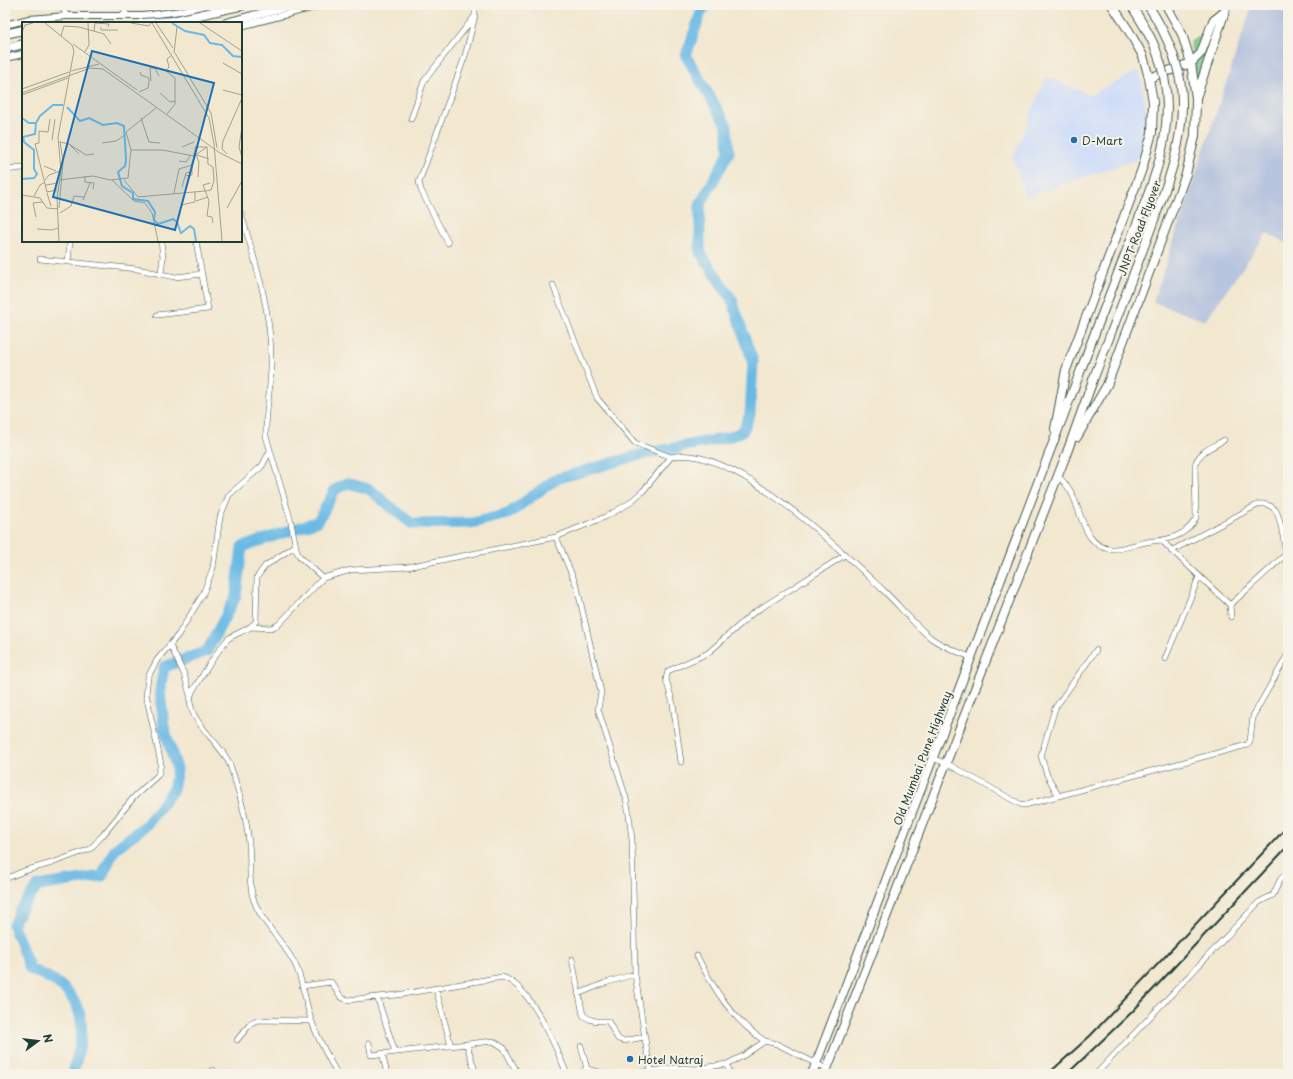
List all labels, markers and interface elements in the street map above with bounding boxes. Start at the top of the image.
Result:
inset map [22,22,242,242]
place label: D-Mart [1082,132,1123,149]
marker: D-Mart [1069,135,1079,145]
street label: JNPT Road Flyover [1113,178,1165,278]
street label: Old Mumbai Pune Highway [888,688,956,828]
north arrow [18,1021,58,1061]
text: N [39,1032,58,1045]
place label: Hotel Natraj [638,1051,703,1068]
marker: Hotel Natraj [625,1054,635,1064]

